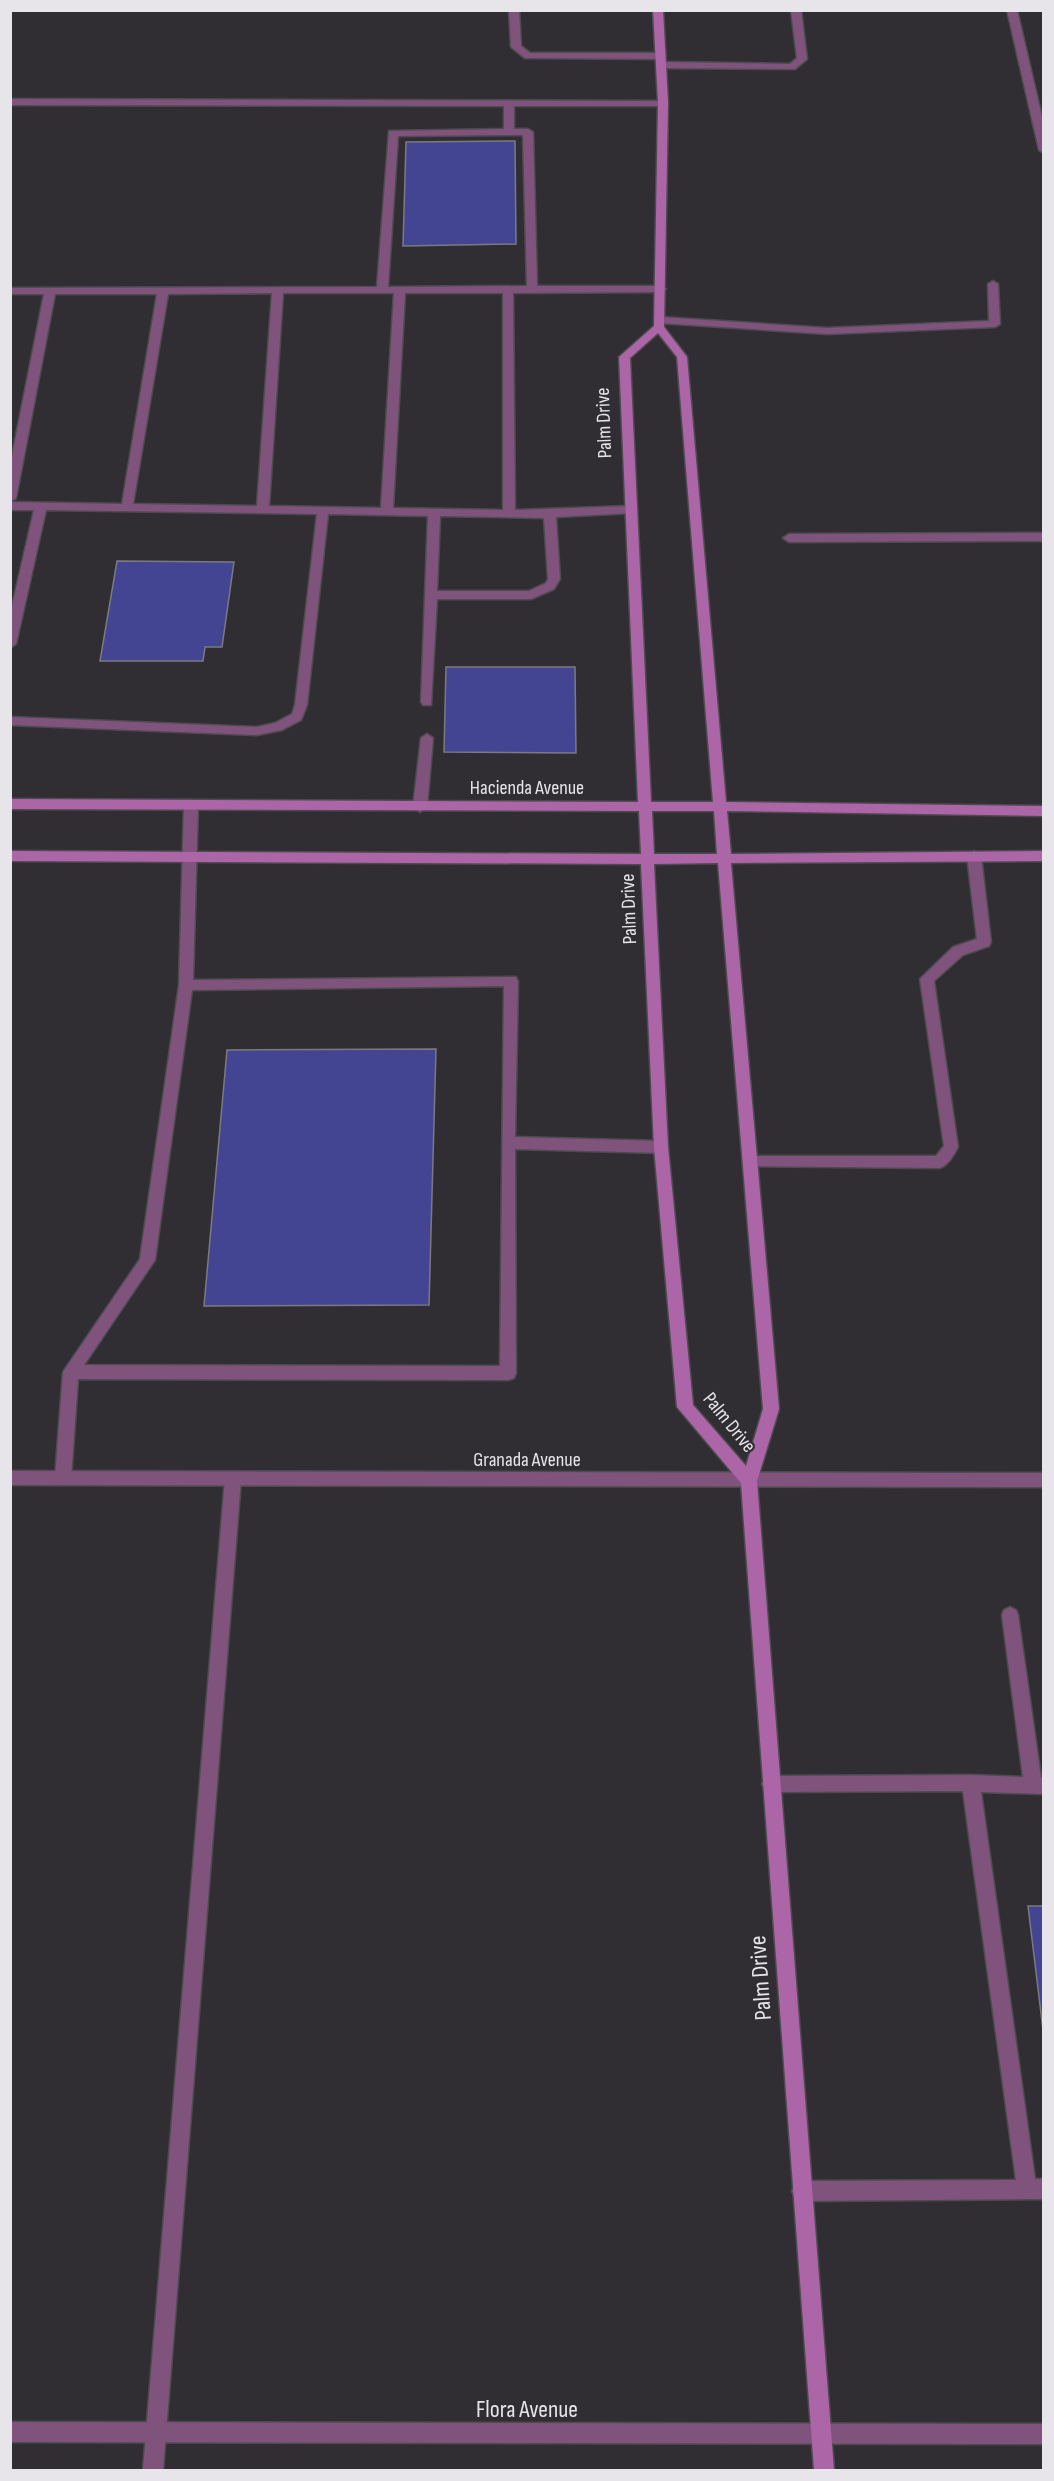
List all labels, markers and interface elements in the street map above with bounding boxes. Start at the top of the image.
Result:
street label: Palm Drive [591,387,617,459]
street label: Hacienda Avenue [470,776,584,800]
street label: Palm Drive [616,873,642,945]
street label: Palm Drive [698,1388,761,1458]
street label: Granada Avenue [473,1448,581,1472]
street label: Palm Drive [743,1935,778,2021]
street label: Flora Avenue [476,2395,578,2424]

